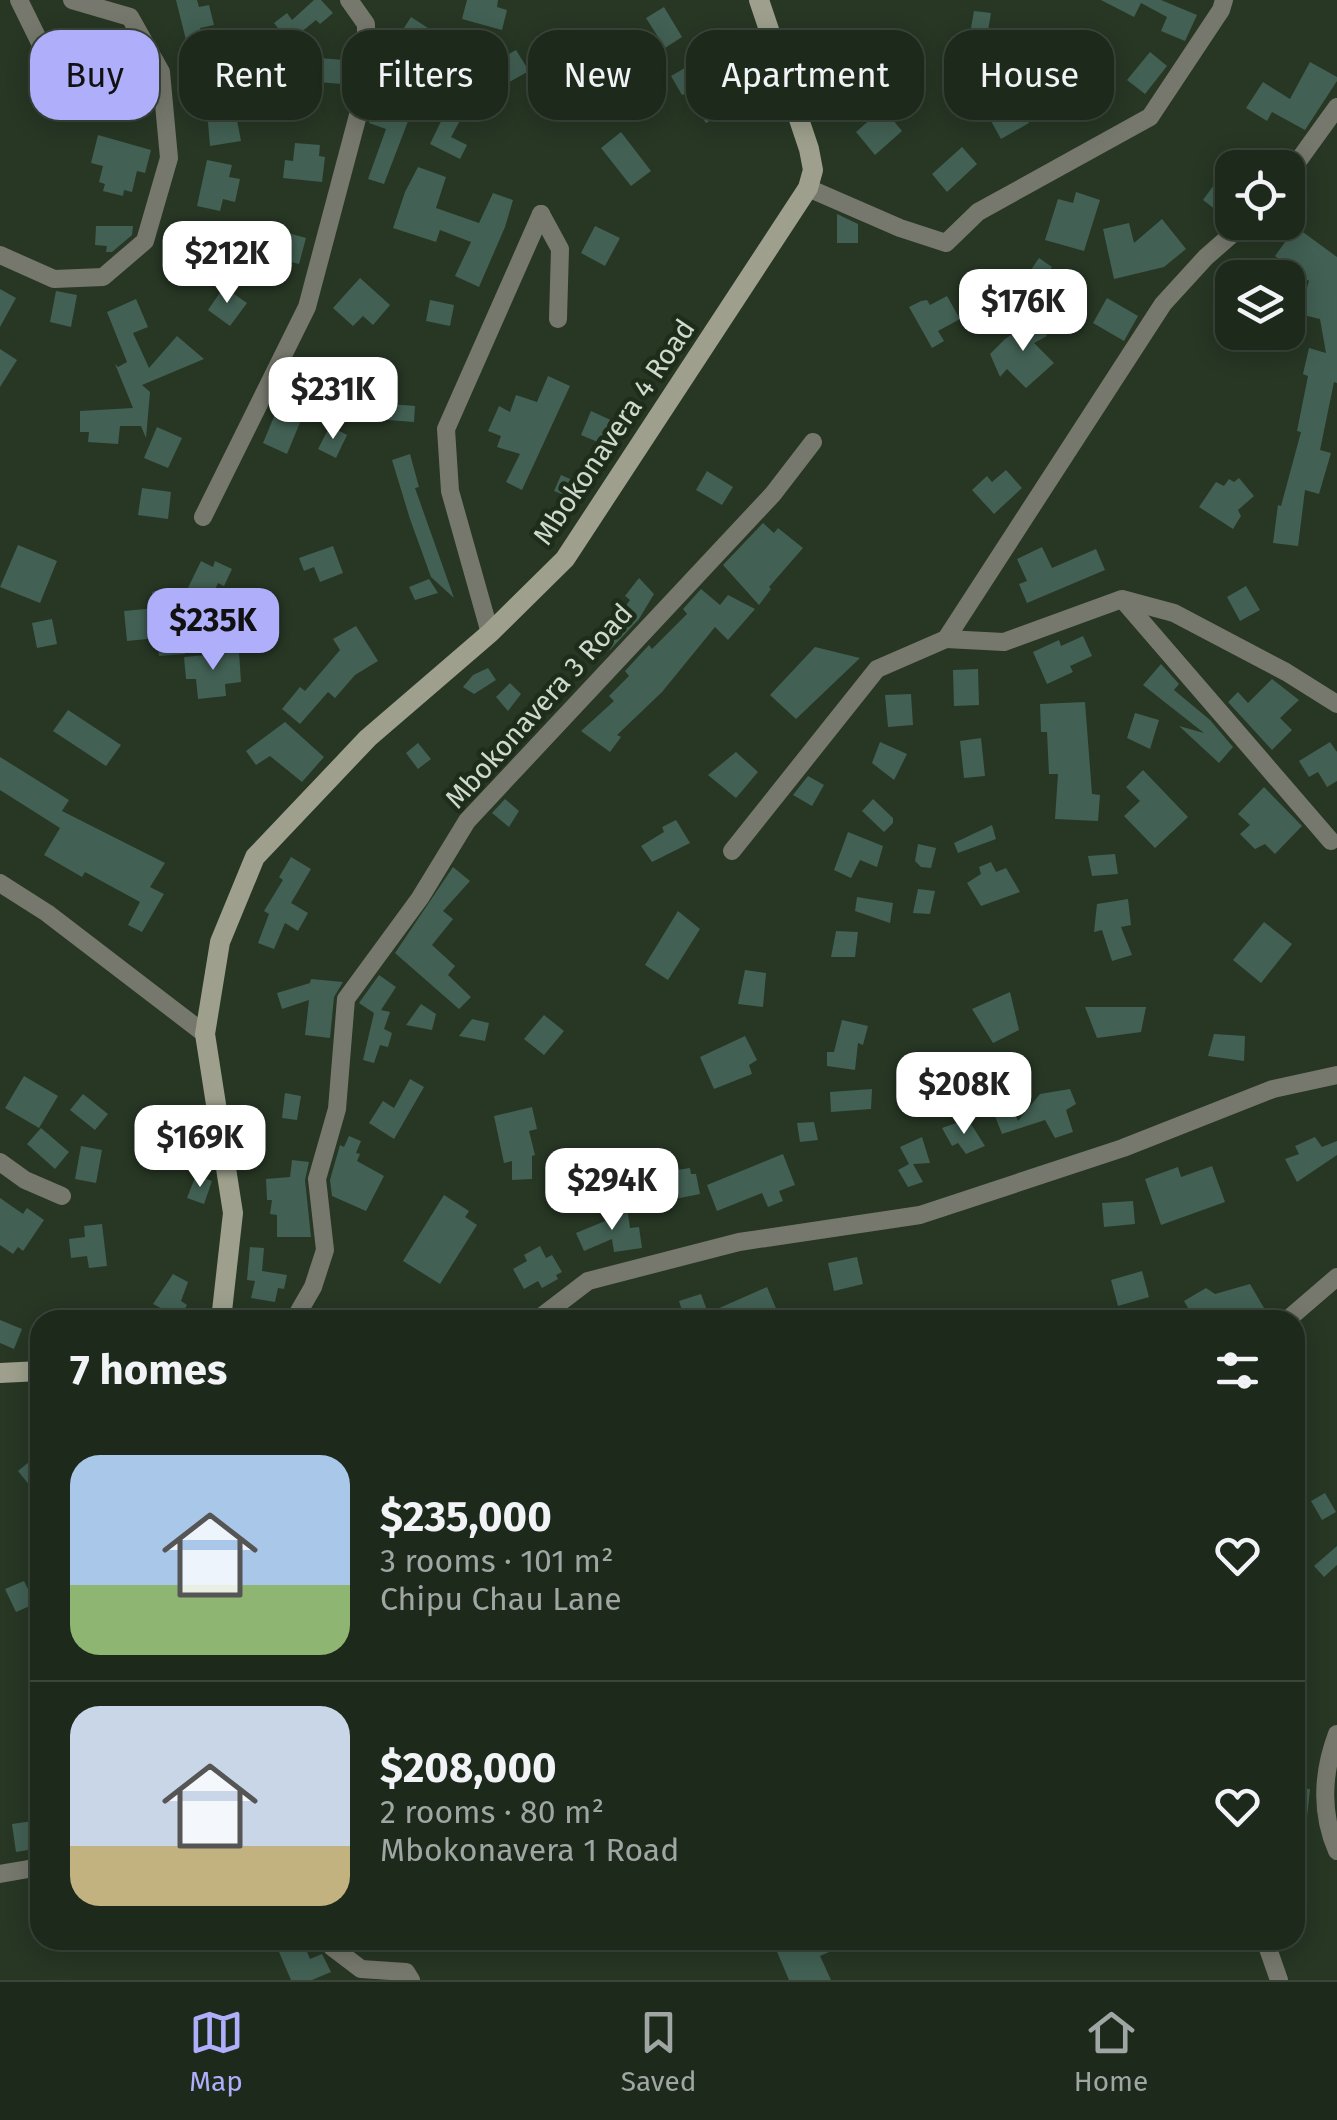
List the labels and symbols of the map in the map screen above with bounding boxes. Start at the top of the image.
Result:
pin: $212K [157,221,297,306]
pin: $176K [953,269,1093,354]
street label: Mbokonavera 4 Road [526,313,702,551]
pin: $231K [263,357,403,442]
pin: $235K [143,588,283,673]
street label: Mbokonavera 3 Road [438,597,640,815]
pin: $208K [894,1052,1034,1137]
pin: $169K [130,1105,270,1190]
pin: $294K [542,1148,682,1233]

